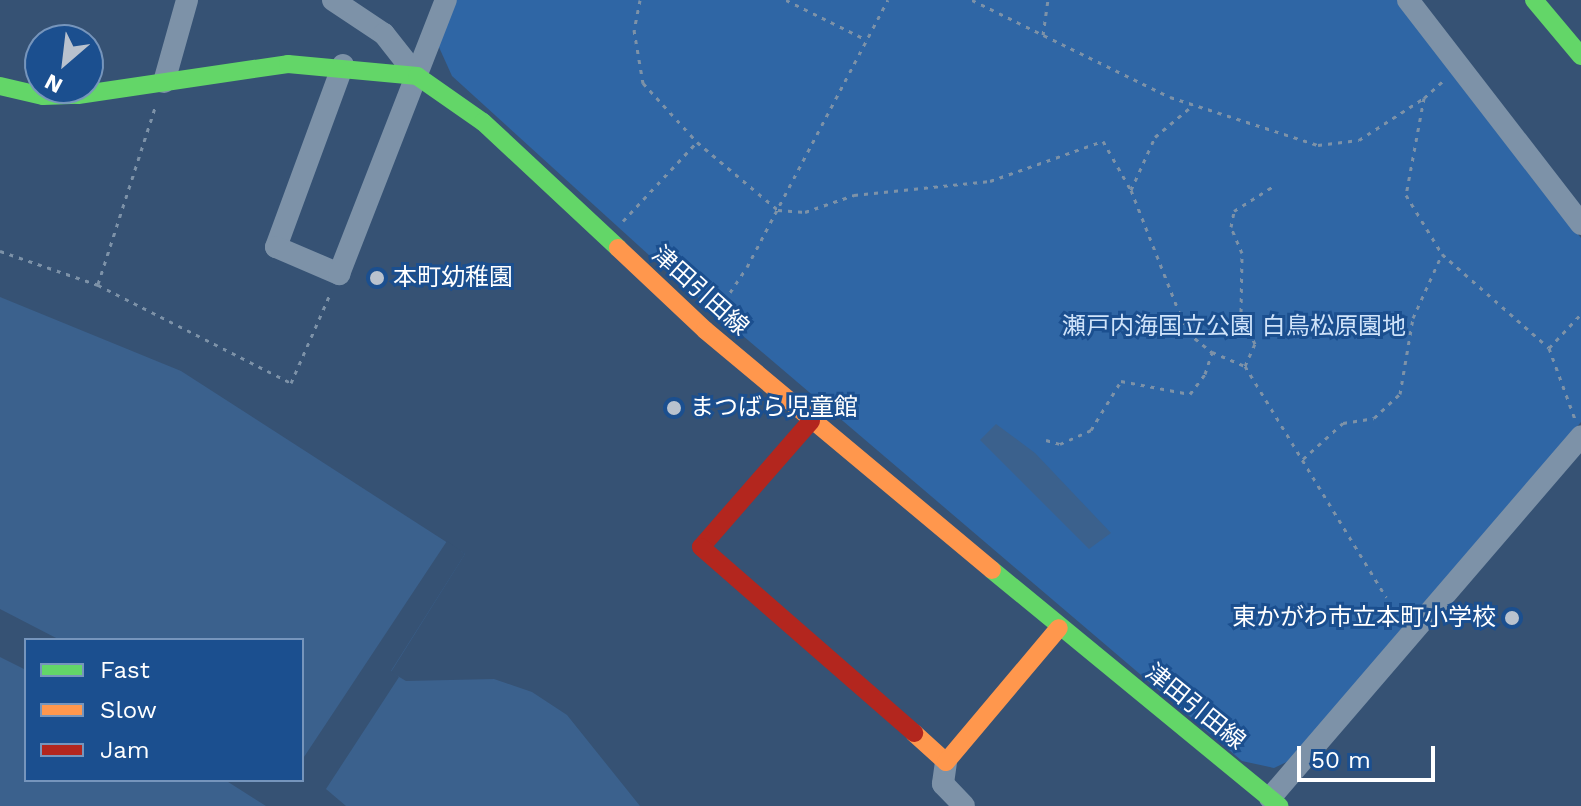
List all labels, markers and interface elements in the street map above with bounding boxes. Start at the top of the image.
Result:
north arrow [24,24,104,104]
text: N [40,69,67,99]
street label: 津田引田線 [646,240,754,342]
place label: 本町幼稚園 [393,264,513,292]
marker: 本町幼稚園 [368,269,386,287]
park label: 瀬戸内海国立公園 白鳥松原園地 [1062,313,1406,341]
place label: まつばら児童館 [690,394,858,422]
marker: まつばら児童館 [665,399,683,417]
place label: 東かがわ市立本町小学校 [1232,604,1496,632]
marker: 東かがわ市立本町小学校 [1503,609,1521,627]
legend [24,638,304,782]
text: Fast [100,656,150,684]
street label: 津田引田線 [1139,658,1251,756]
text: Slow [100,696,157,724]
scale bar [1301,730,1439,780]
text: Jam [100,736,150,764]
text: 50 m [1311,746,1371,774]

